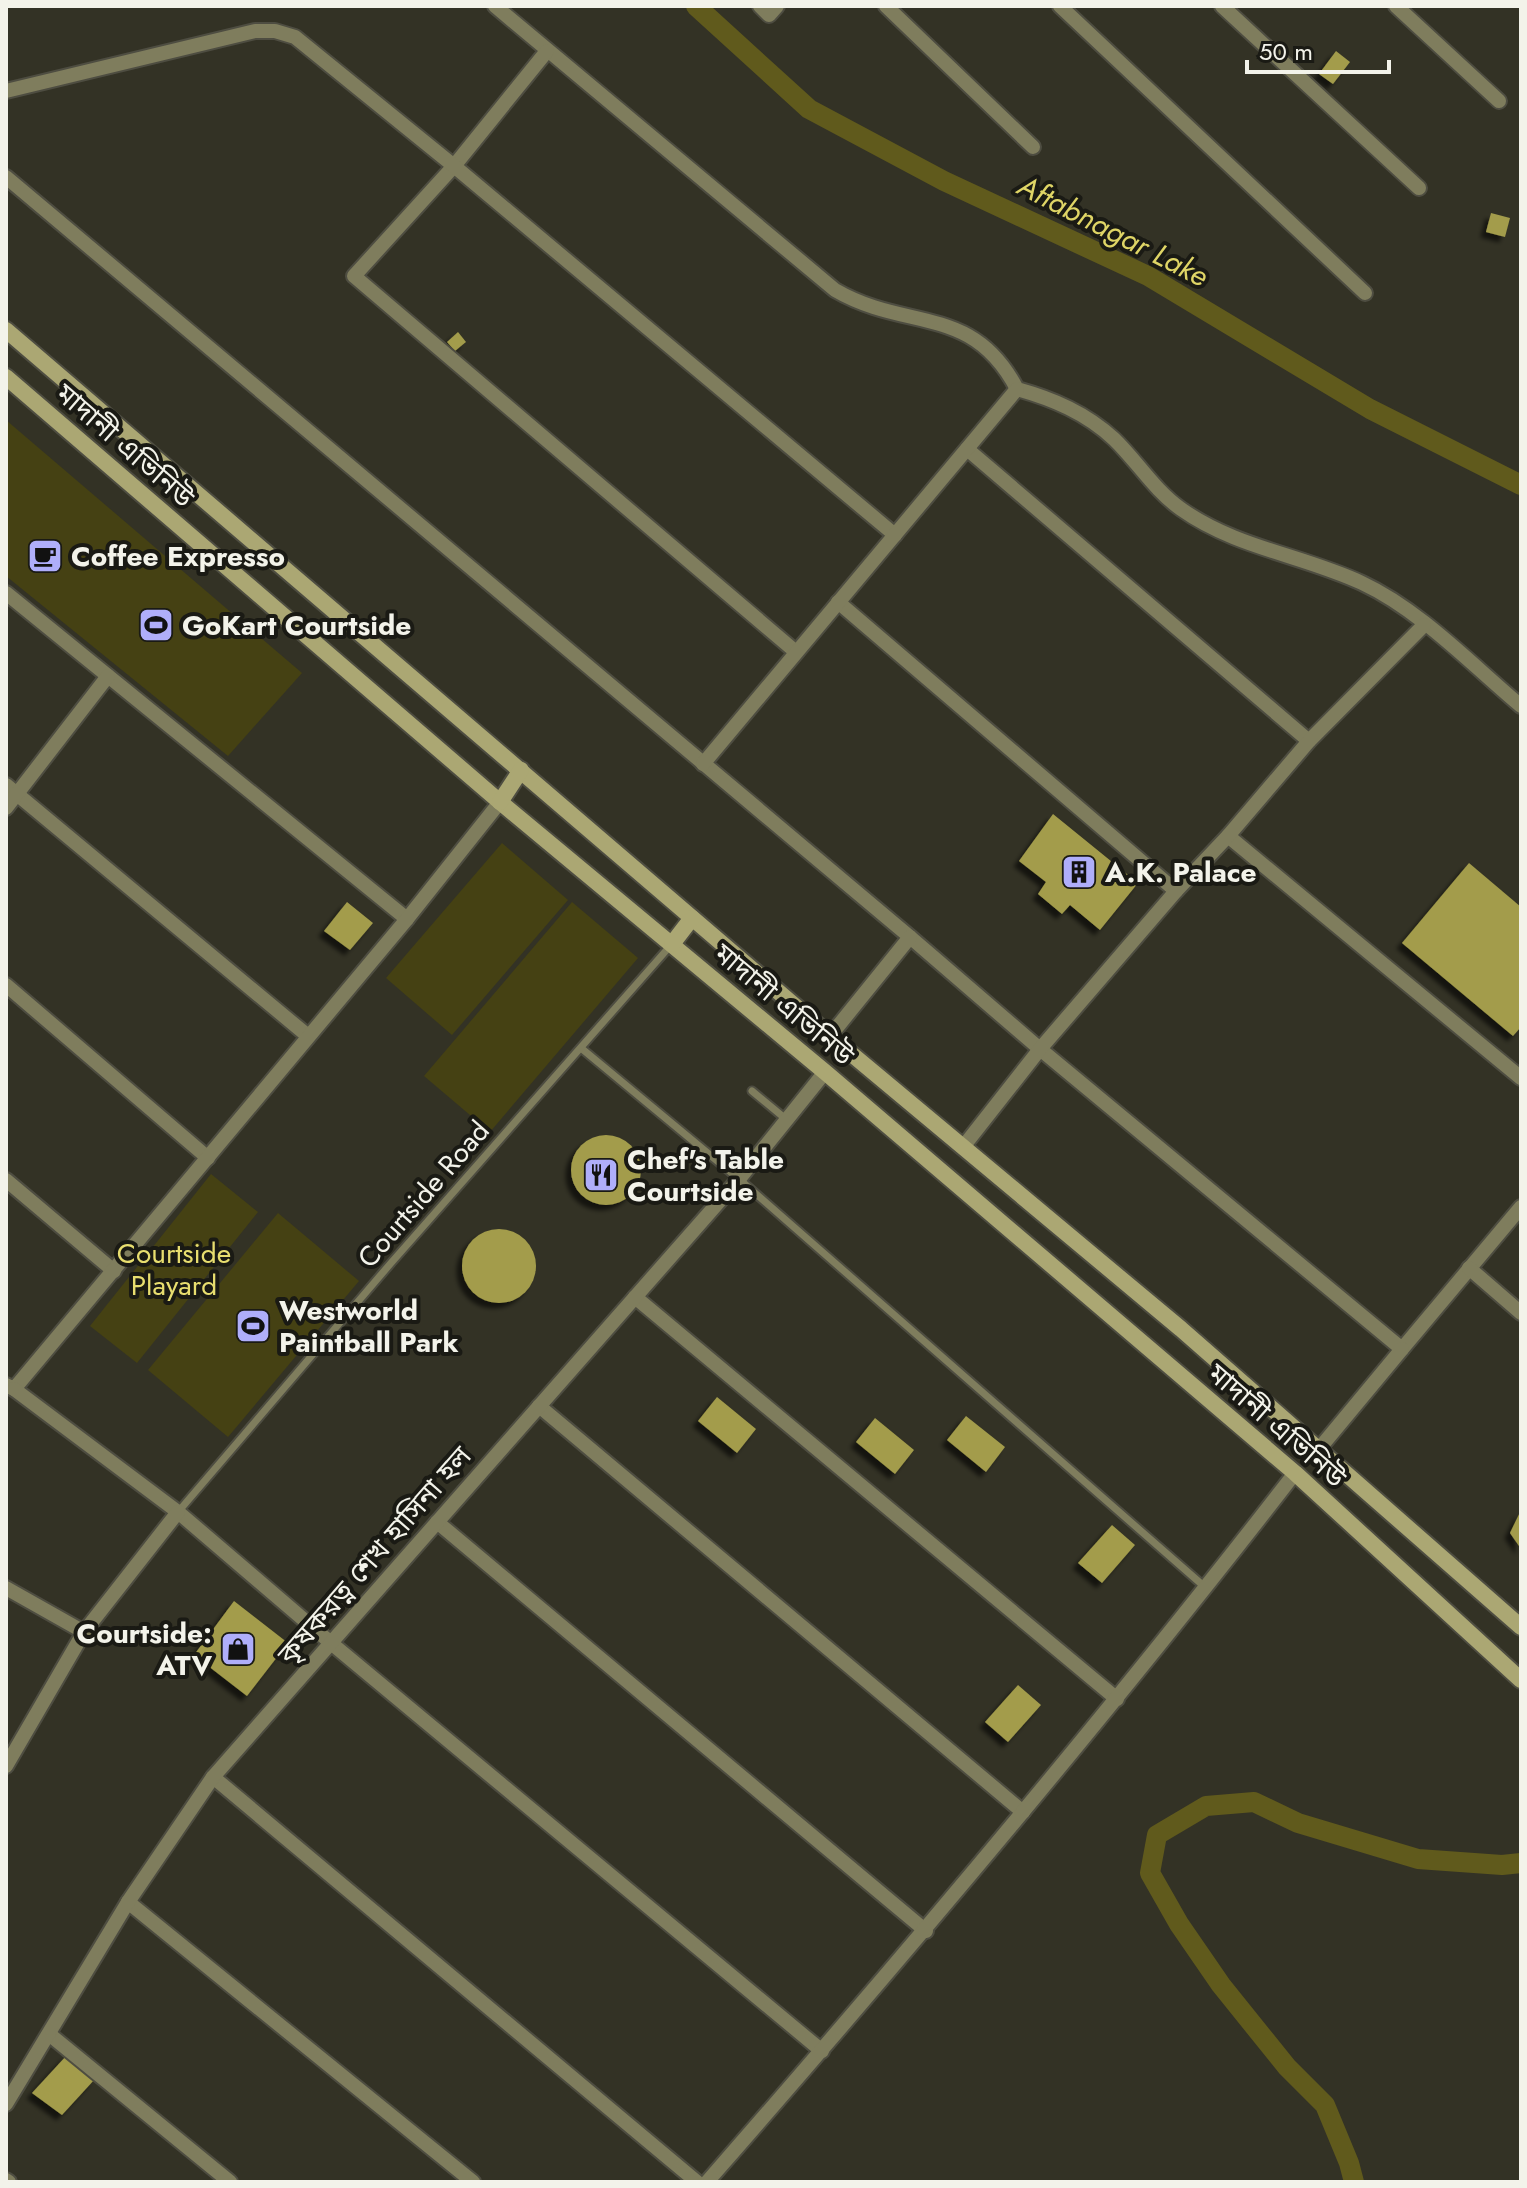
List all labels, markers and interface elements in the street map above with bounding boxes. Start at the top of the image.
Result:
scale bar [1247,24,1389,74]
text: 50 m [1259,34,1313,69]
water label: Aftabnagar Lake [1010,164,1216,297]
street label: মাদানী এভিনিউ [46,373,204,518]
place label: Coffee Expresso [71,536,285,577]
cafe icon: Coffee Expresso [26,537,64,575]
place label: GoKart Courtside [182,605,411,646]
sports icon: GoKart Courtside [137,606,175,644]
place label: A.K. Palace [1104,852,1257,893]
building icon: A.K. Palace [1060,853,1098,891]
street label: মাদানী এভিনিউ [704,933,864,1076]
street label: Courtside Road [348,1112,499,1277]
place label: Chef's Table Courtside [627,1139,784,1212]
restaurant icon: Chef's Table Courtside [582,1156,620,1194]
park label: Courtside Playard [117,1233,231,1306]
place label: Westworld Paintball Park [279,1290,459,1363]
sports icon: Westworld Paintball Park [234,1307,272,1345]
street label: মাদানী এভিনিউ [1198,1353,1356,1498]
street label: কৃষকরত্ন শেখ হাসিনা হল [267,1437,481,1674]
place label: Courtside: ATV [77,1613,212,1686]
shop icon: Courtside: ATV [219,1630,257,1668]

